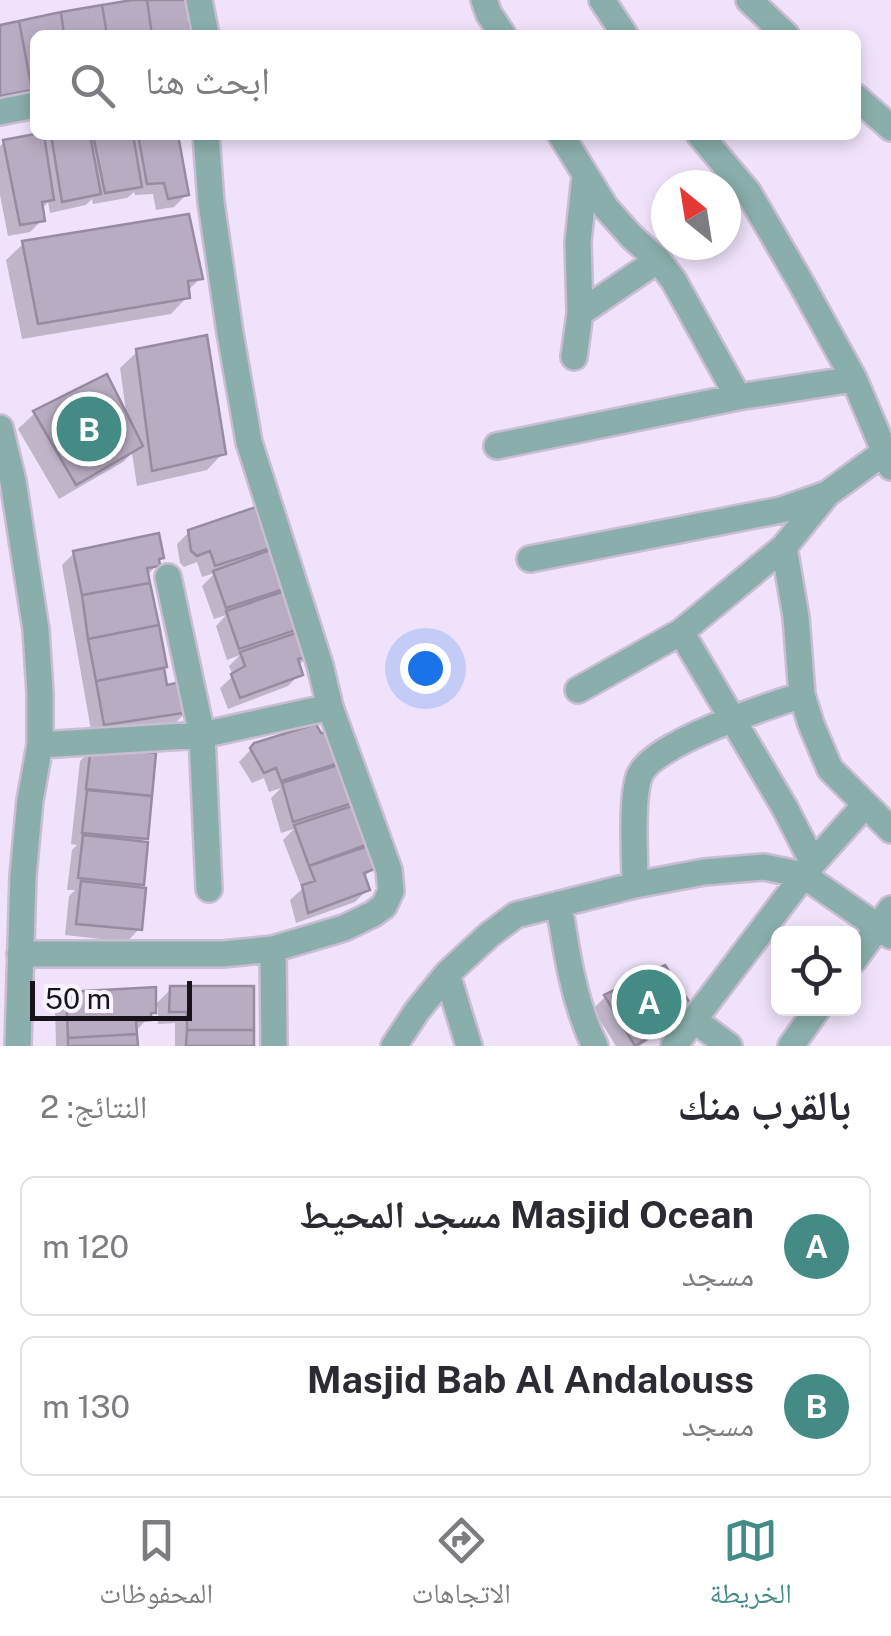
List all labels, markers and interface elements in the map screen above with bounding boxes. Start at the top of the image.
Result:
search box [30,30,861,140]
icon: search [65,58,120,113]
text: ابحث هنا [145,58,270,103]
north arrow [651,170,741,260]
pin: B [56,392,122,466]
your location [400,643,451,694]
map controls [771,926,861,1016]
button: locate [771,926,861,1016]
pin: A [616,964,682,1040]
scale bar [30,976,192,1020]
text: 50 m [45,982,111,1015]
text: بالقرب منك [678,1080,851,1129]
text: النتائج: 2 [40,1088,147,1125]
text: Masjid Ocean مسجد المحيط [300,1192,754,1237]
text: 120 m [42,1228,129,1265]
text: A [805,1228,828,1265]
text: مسجد [682,1256,754,1293]
text: Masjid Bab Al Andalouss [307,1357,754,1402]
text: 130 m [42,1388,130,1425]
text: B [806,1388,827,1425]
text: مسجد [682,1406,754,1443]
tab: المحفوظات [99,1513,213,1621]
tab: الاتجاهات [412,1513,511,1621]
tab: الخريطة [709,1513,792,1621]

